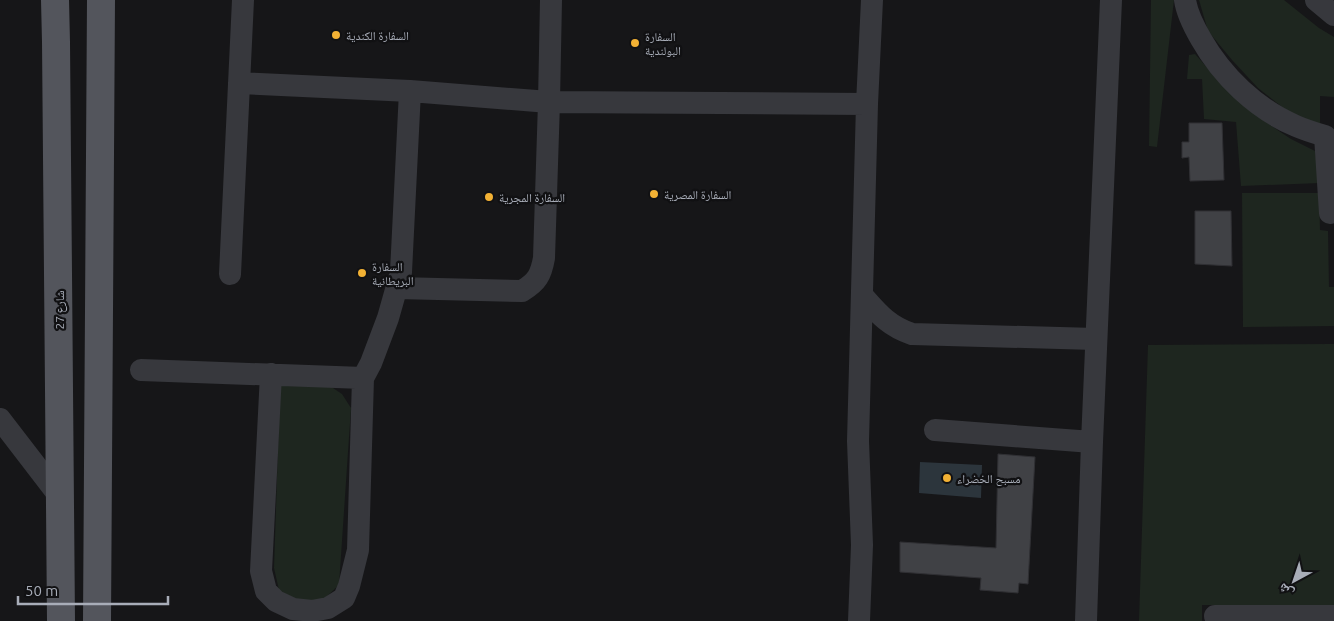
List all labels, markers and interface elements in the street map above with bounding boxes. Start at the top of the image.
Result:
marker: السفارة الكندية [330,29,342,41]
place label: السفارة الكندية [346,29,409,43]
place label: السفارة البولندية [645,30,681,58]
marker: السفارة البولندية [629,37,641,49]
marker: السفارة المصرية [648,188,660,200]
place label: السفارة المصرية [664,188,732,202]
marker: السفارة المجرية [483,191,495,203]
place label: السفارة المجرية [499,191,565,205]
place label: السفارة البريطانية [372,260,414,288]
marker: السفارة البريطانية [356,267,368,279]
street label: شارع 27 [53,290,68,330]
marker: مسبح الخضراء [941,472,953,484]
place label: مسبح الخضراء [957,472,1020,486]
north arrow [1269,556,1319,606]
scale bar [18,574,168,606]
text: ش [1275,579,1297,602]
text: 50 m [25,582,58,599]

